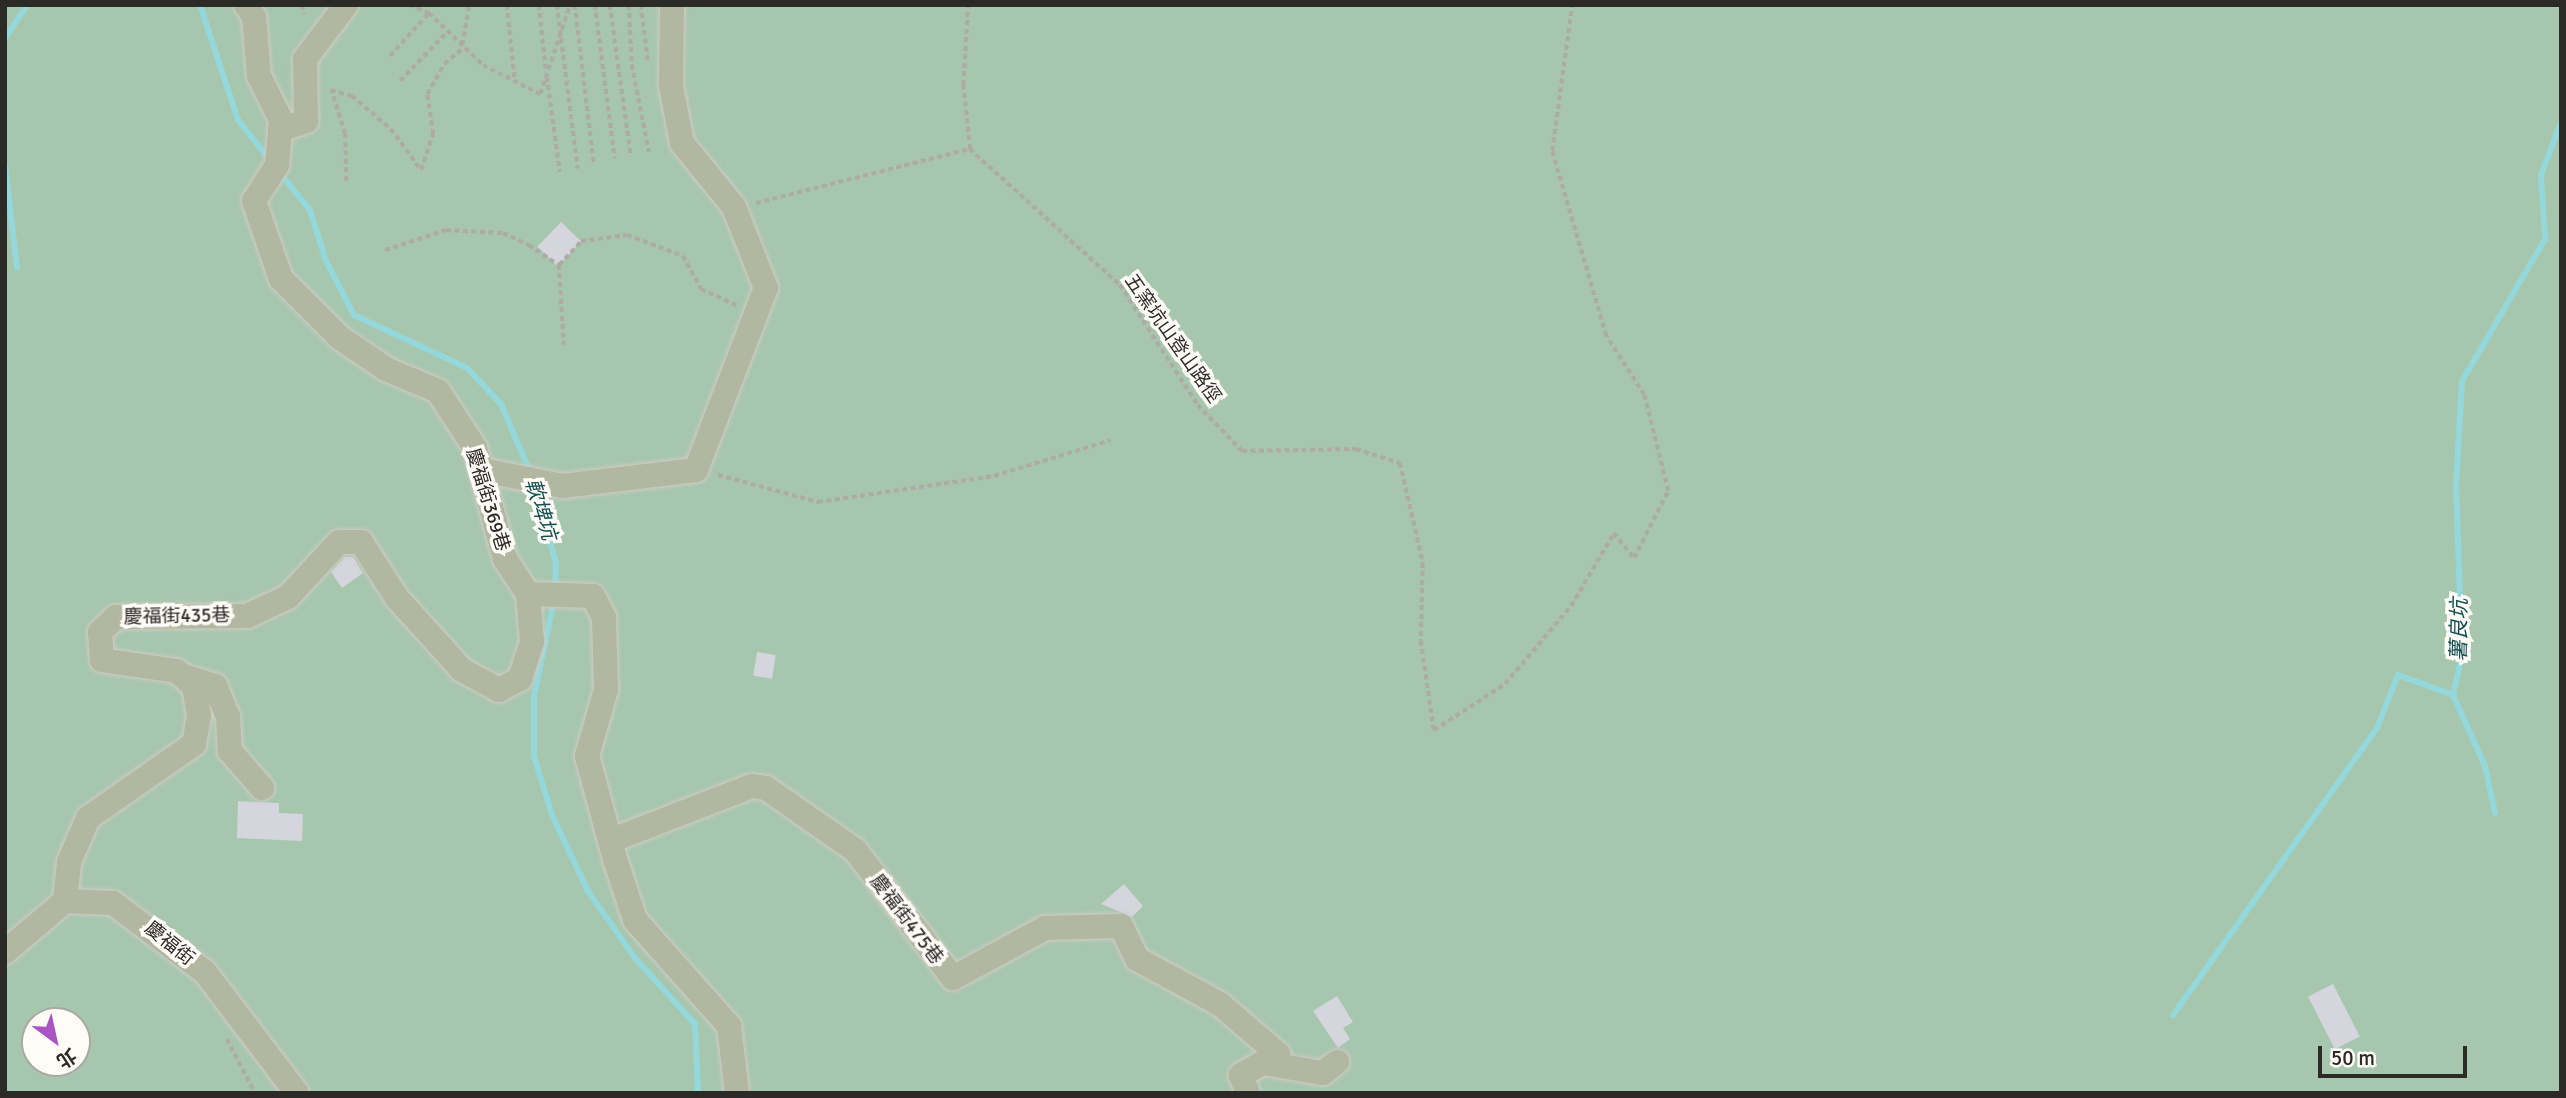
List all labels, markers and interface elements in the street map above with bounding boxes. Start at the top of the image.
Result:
street label: 五窯坑山登山路徑 [1119,270,1225,408]
street label: 慶福街369巷 [460,446,514,554]
water label: 軟埤坑 [520,475,562,543]
water label: 薯良坑 [2446,598,2472,662]
street label: 慶福街435巷 [123,605,231,629]
street label: 慶福街475巷 [865,871,947,969]
street label: 慶福街 [140,917,198,971]
north arrow [21,1007,91,1077]
scale bar [2321,1032,2470,1076]
text: 北 [52,1043,81,1073]
text: 50 m [2331,1045,2375,1071]

